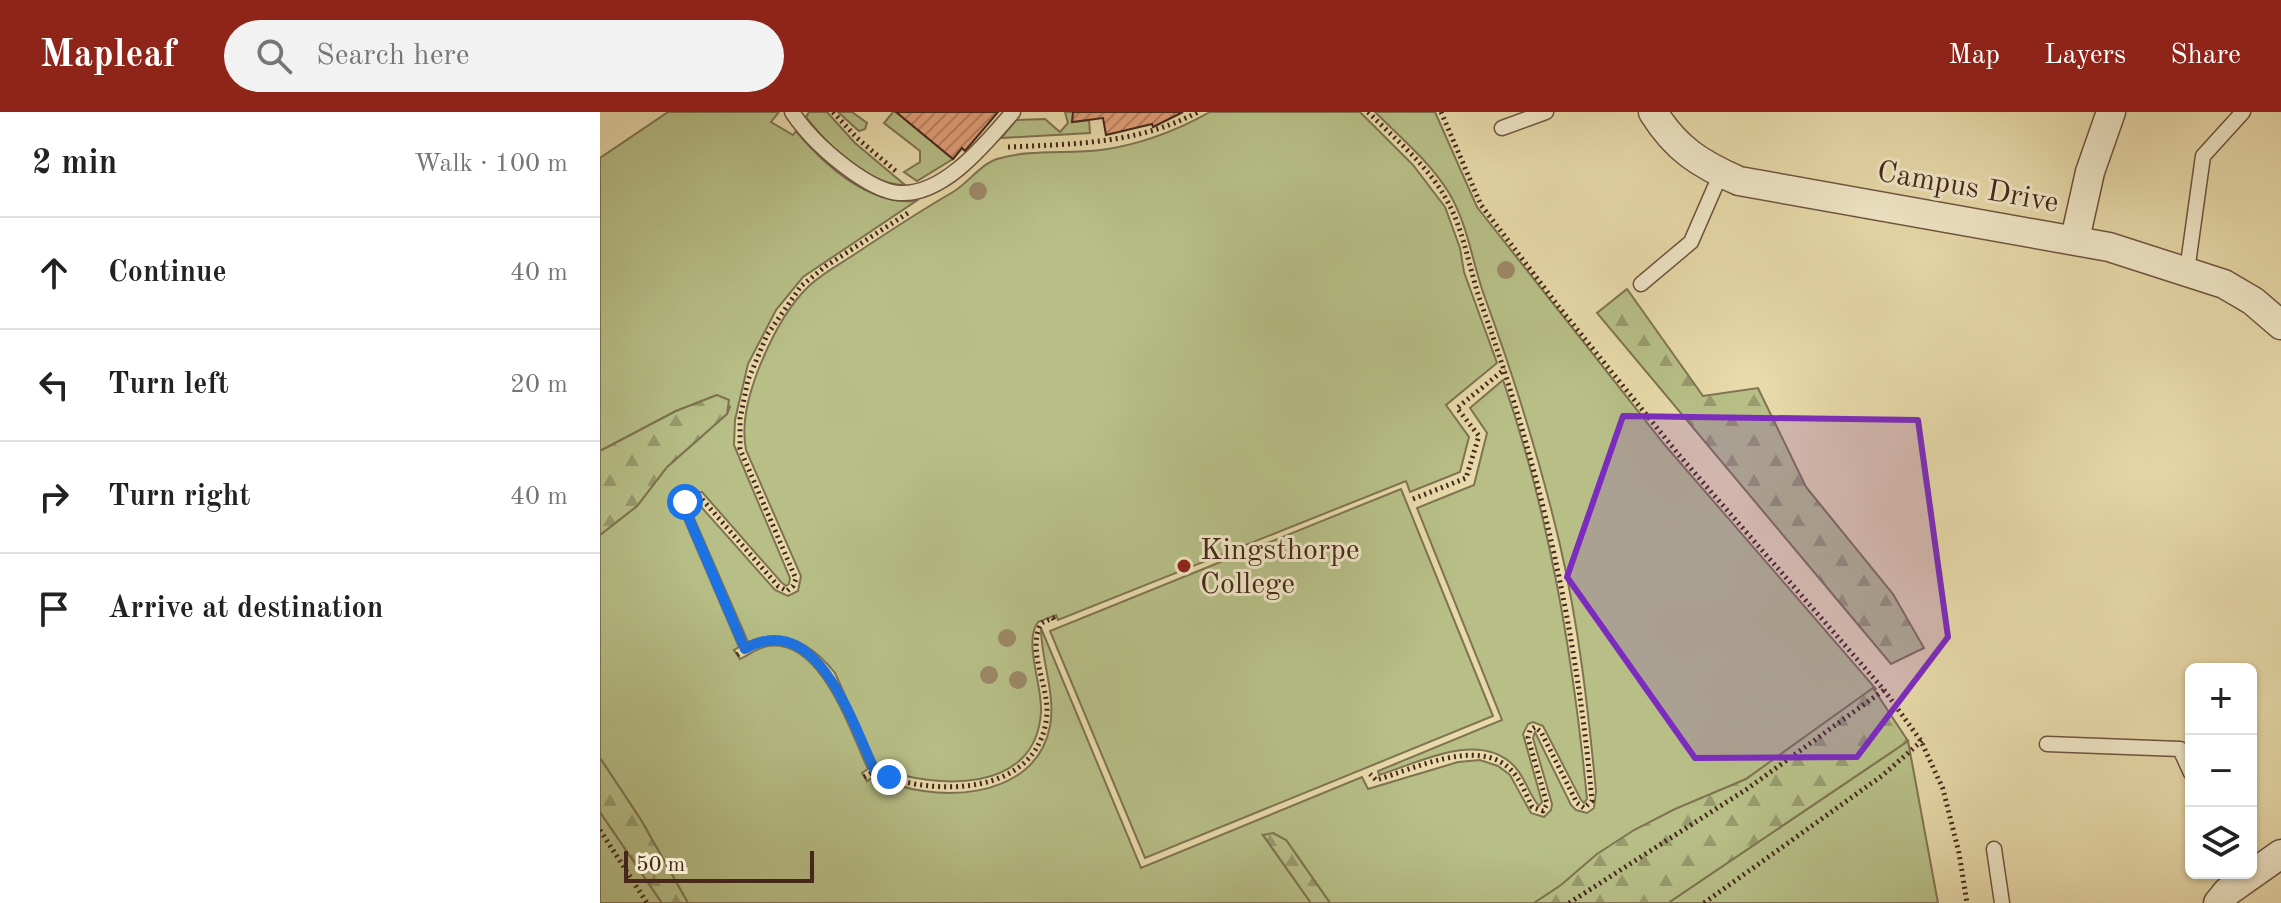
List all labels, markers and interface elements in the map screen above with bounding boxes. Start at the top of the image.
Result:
search box [224,20,784,92]
icon: search [252,34,296,78]
text: Mapleaf [40,37,176,75]
text: Search here [316,41,470,71]
text: Map [1948,42,2000,70]
text: Layers [2044,42,2126,70]
text: Share [2170,42,2241,70]
text: 2 min [32,147,117,181]
text: Walk · 100 m [414,151,568,177]
street label: Campus Drive [1875,157,2061,219]
icon: ahead [32,251,76,295]
text: Continue [108,258,227,288]
text: 40 m [510,260,568,286]
icon: left [32,363,76,407]
text: Turn left [108,370,229,400]
text: 20 m [510,372,568,398]
icon: right [32,475,76,519]
text: Turn right [108,482,250,512]
text: 40 m [510,484,568,510]
route start [667,484,703,520]
place label: Kingsthorpe College [1200,536,1360,600]
marker: Kingsthorpe College [1175,557,1193,575]
icon: arrive [32,587,76,631]
text: Arrive at destination [108,594,383,624]
map controls [2185,663,2257,879]
button: + [2185,663,2257,735]
button: − [2185,735,2257,807]
route end [871,759,907,795]
button: layers [2185,807,2257,879]
scale bar [624,847,814,883]
text: 50 m [636,854,685,876]

